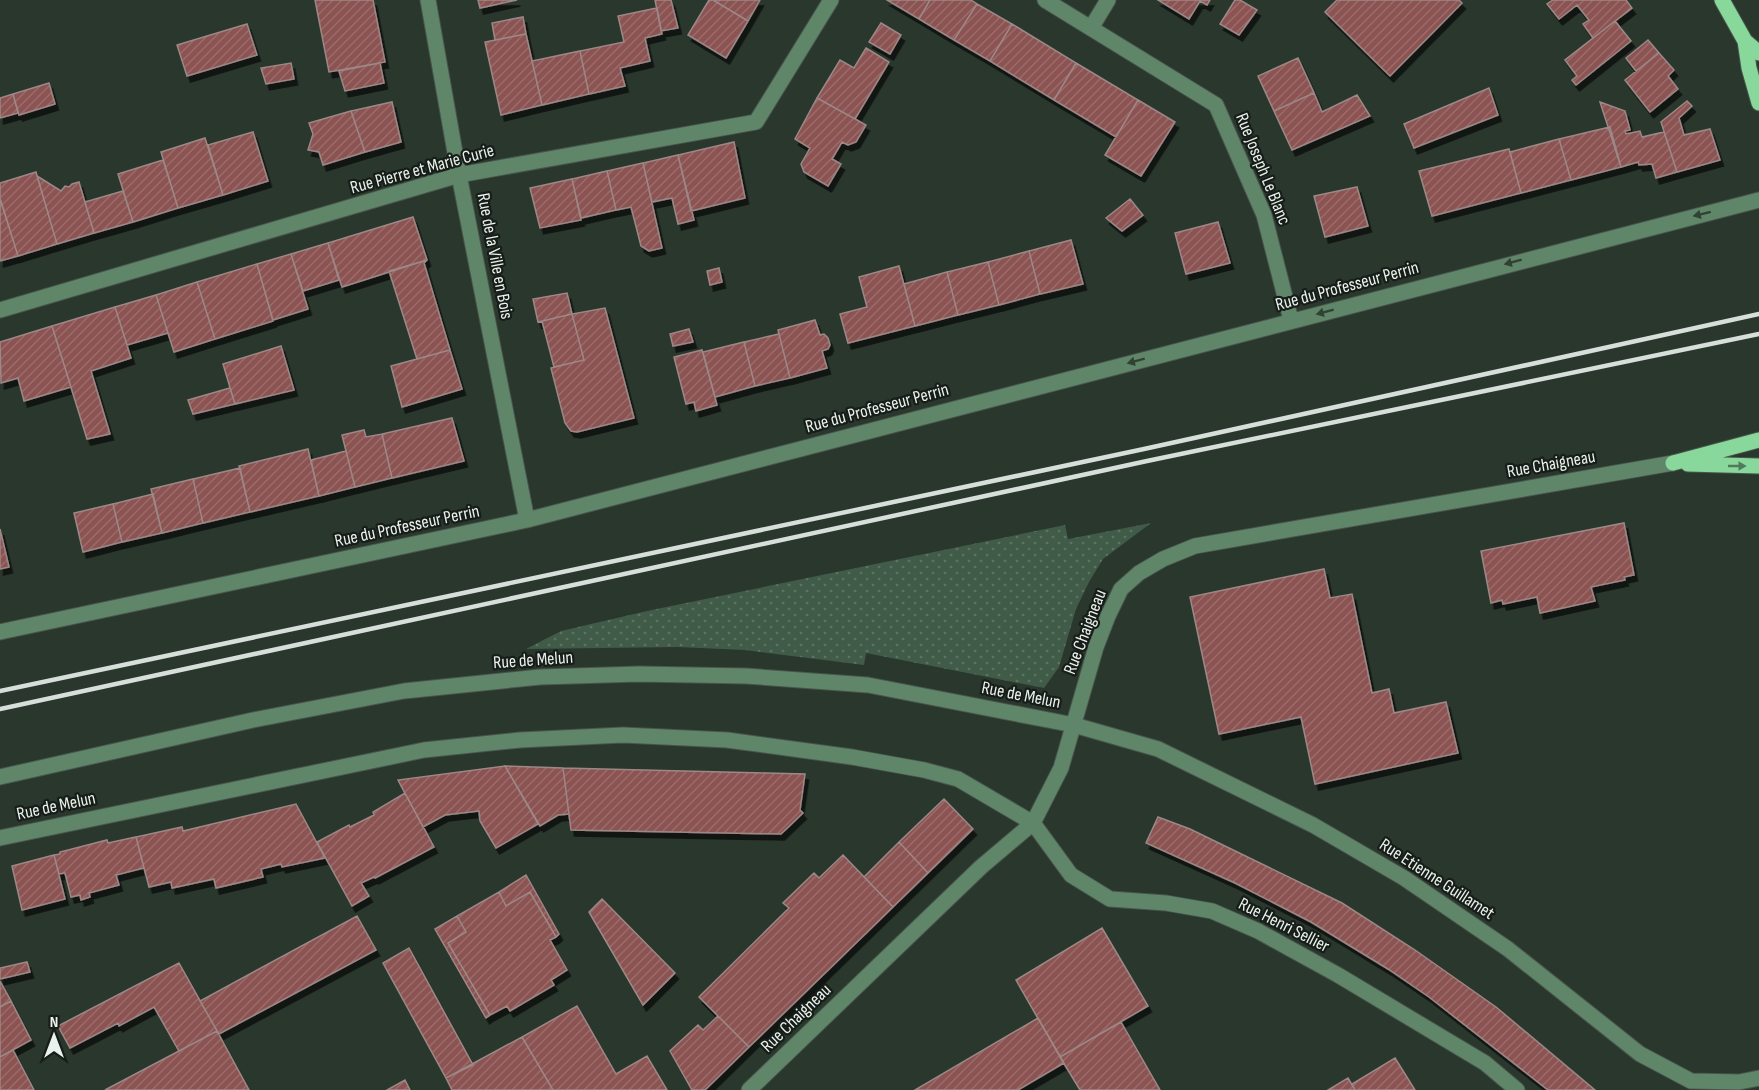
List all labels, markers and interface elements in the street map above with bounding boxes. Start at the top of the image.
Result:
street label: Rue Joseph Le Blanc [1231,110,1295,228]
street label: Rue Pierre et Marie Curie [348,140,496,198]
street label: Rue de la Ville en Bois [472,191,518,321]
one-way arrow [1693,210,1711,219]
street label: Rue du Professeur Perrin [1273,257,1421,315]
one-way arrow [1504,258,1522,268]
one-way arrow [1316,307,1334,317]
one-way arrow [1127,356,1145,366]
street label: Rue du Professeur Perrin [803,379,951,437]
street label: Rue Chaigneau [1505,446,1597,482]
one-way arrow [1727,461,1746,471]
street label: Rue du Professeur Perrin [333,500,481,552]
street label: Rue Chaigneau [1059,587,1111,677]
street label: Rue de Melun [492,647,574,673]
street label: Rue de Melun [980,677,1062,713]
street label: Rue de Melun [15,787,97,825]
street label: Rue Etienne Guillamet [1376,834,1499,924]
street label: Rue Henri Sellier [1235,893,1333,957]
street label: Rue Chaigneau [757,979,835,1057]
north arrow [24,1006,84,1066]
text: N [50,1013,58,1032]

